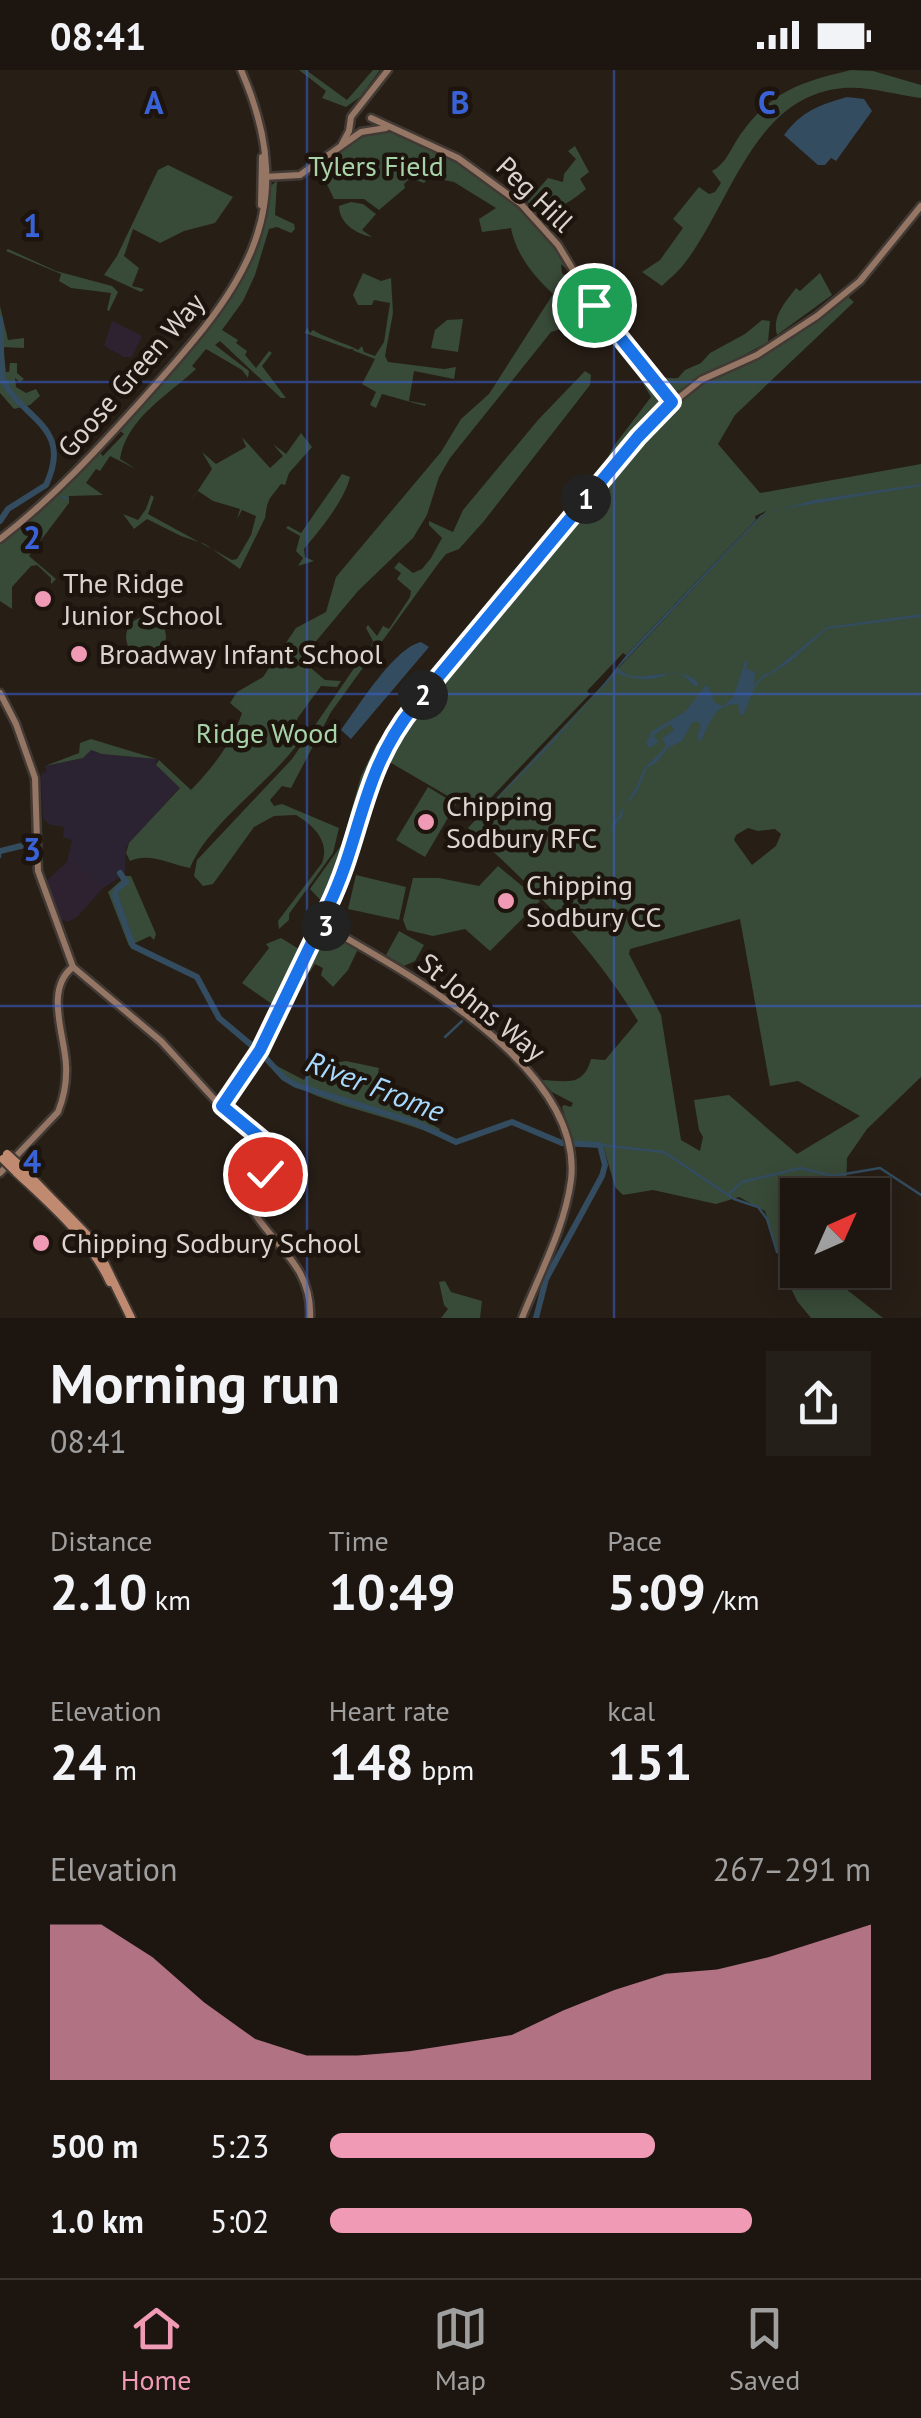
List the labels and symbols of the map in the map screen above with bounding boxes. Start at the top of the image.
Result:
text: A [144,81,164,123]
text: B [451,81,469,123]
text: C [758,81,776,123]
park label: Tylers Field [308,147,444,184]
street label: Peg Hill [489,148,582,240]
text: 1 [23,204,41,246]
pin [552,263,637,348]
street label: Goose Green Way [49,285,212,465]
pin: 1 [561,474,611,524]
text: 2 [23,516,41,558]
place label: The Ridge Junior School [62,564,222,633]
marker: The Ridge Junior School [32,588,54,610]
place label: Broadway Infant School [99,635,382,672]
marker: Broadway Infant School [68,643,90,665]
pin: 2 [398,670,448,720]
park label: Ridge Wood [196,714,338,751]
place label: Chipping Sodbury RFC [446,787,597,856]
marker: Chipping Sodbury RFC [415,811,437,833]
text: 3 [23,828,41,870]
place label: Chipping Sodbury CC [526,866,661,935]
marker: Chipping Sodbury CC [495,890,517,912]
pin: 3 [301,901,351,951]
street label: St Johns Way [411,944,554,1069]
water label: River Frome [301,1041,450,1130]
pin [223,1132,308,1217]
text: 4 [23,1140,41,1182]
north arrow [780,1178,890,1288]
place label: Chipping Sodbury School [61,1224,361,1261]
marker: Chipping Sodbury School [30,1232,52,1254]

